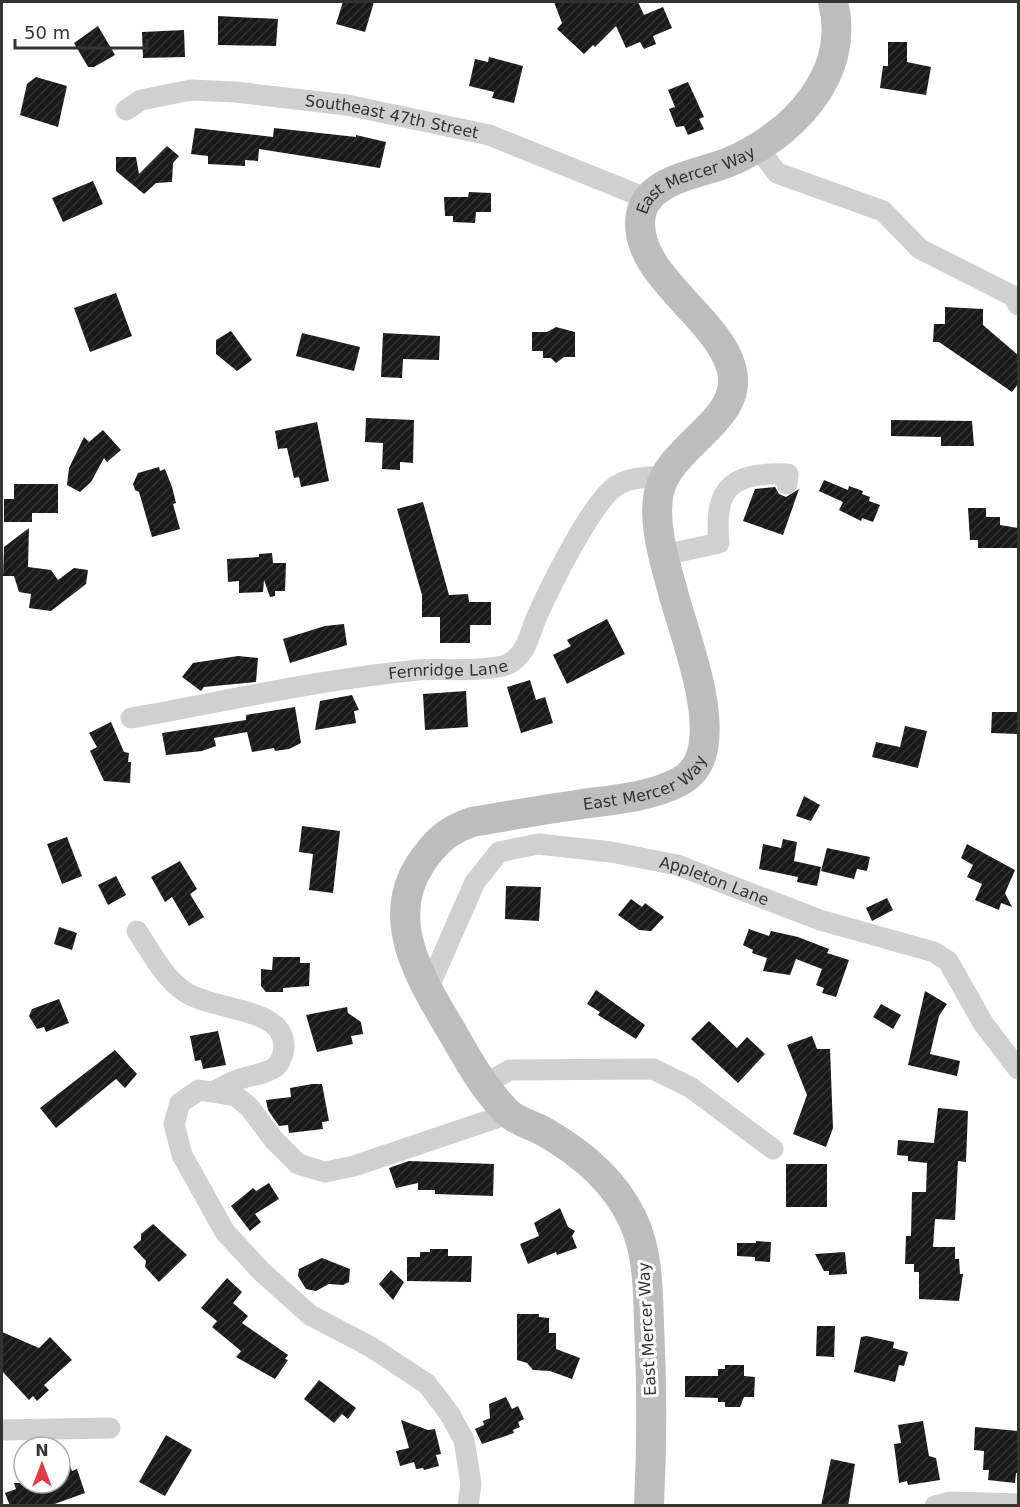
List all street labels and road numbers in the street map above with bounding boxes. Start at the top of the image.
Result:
street label: Southeast 47th Street [304,91,480,142]
street label: East Mercer Way [632,142,758,217]
street label: Fernridge Lane [387,655,510,683]
street label: East Mercer Way [582,752,710,813]
street label: Appleton Lane [658,852,772,909]
street label: East Mercer Way [634,1262,660,1396]

